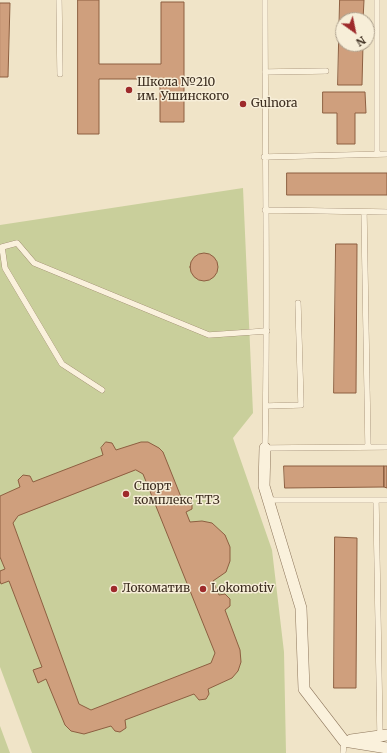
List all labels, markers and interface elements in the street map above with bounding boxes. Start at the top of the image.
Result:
north arrow [335,12,375,52]
text: N [354,33,368,49]
place label: Школа №210 им. Ушинского [137,76,229,104]
marker: Школа №210 им. Ушинского [124,85,134,95]
place label: Gulnora [251,97,298,111]
marker: Gulnora [238,99,248,109]
place label: Спорт комплекс ТТЗ [134,480,220,508]
marker: Спорт комплекс ТТЗ [121,489,131,499]
place label: Локоматив [122,582,190,596]
place label: Lokomotiv [211,582,274,596]
marker: Локоматив [109,584,119,594]
marker: Lokomotiv [198,584,208,594]

